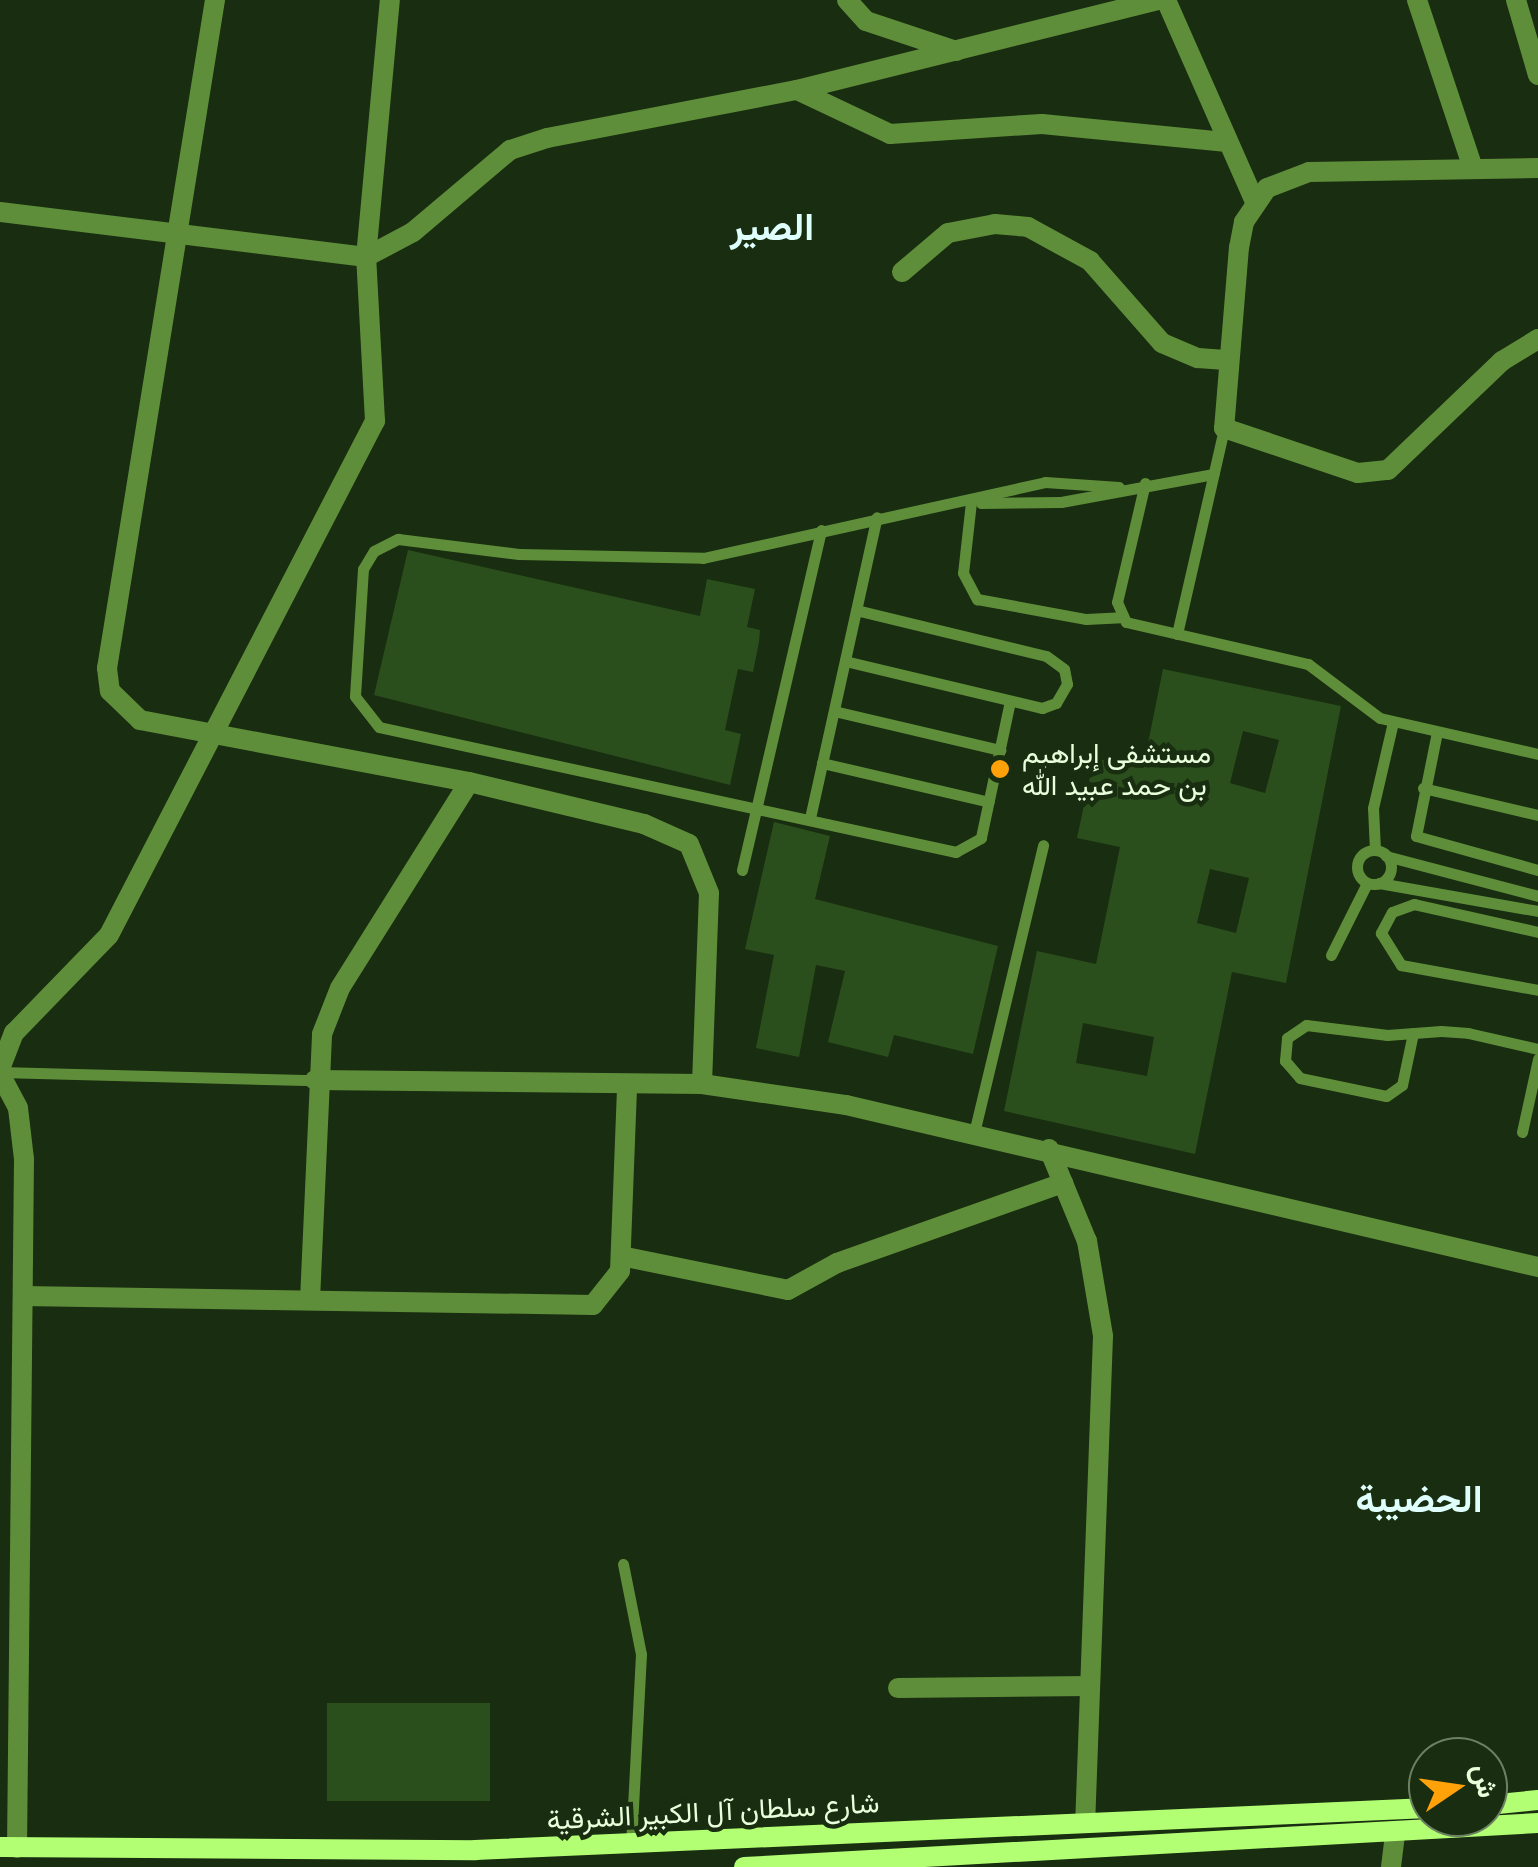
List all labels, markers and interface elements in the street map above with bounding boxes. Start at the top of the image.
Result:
district label: الصير [730,204,814,250]
place label: مستشفى إبراهيم بن حمد عبيد الله [1022,736,1211,802]
marker: مستشفى إبراهيم بن حمد عبيد الله [987,756,1013,782]
district label: الحضيبة [1355,1476,1483,1522]
north arrow [1408,1737,1508,1837]
text: ش [1465,1760,1507,1801]
street label: شارع سلطان آل الكبير الشرقية [546,1786,880,1836]

